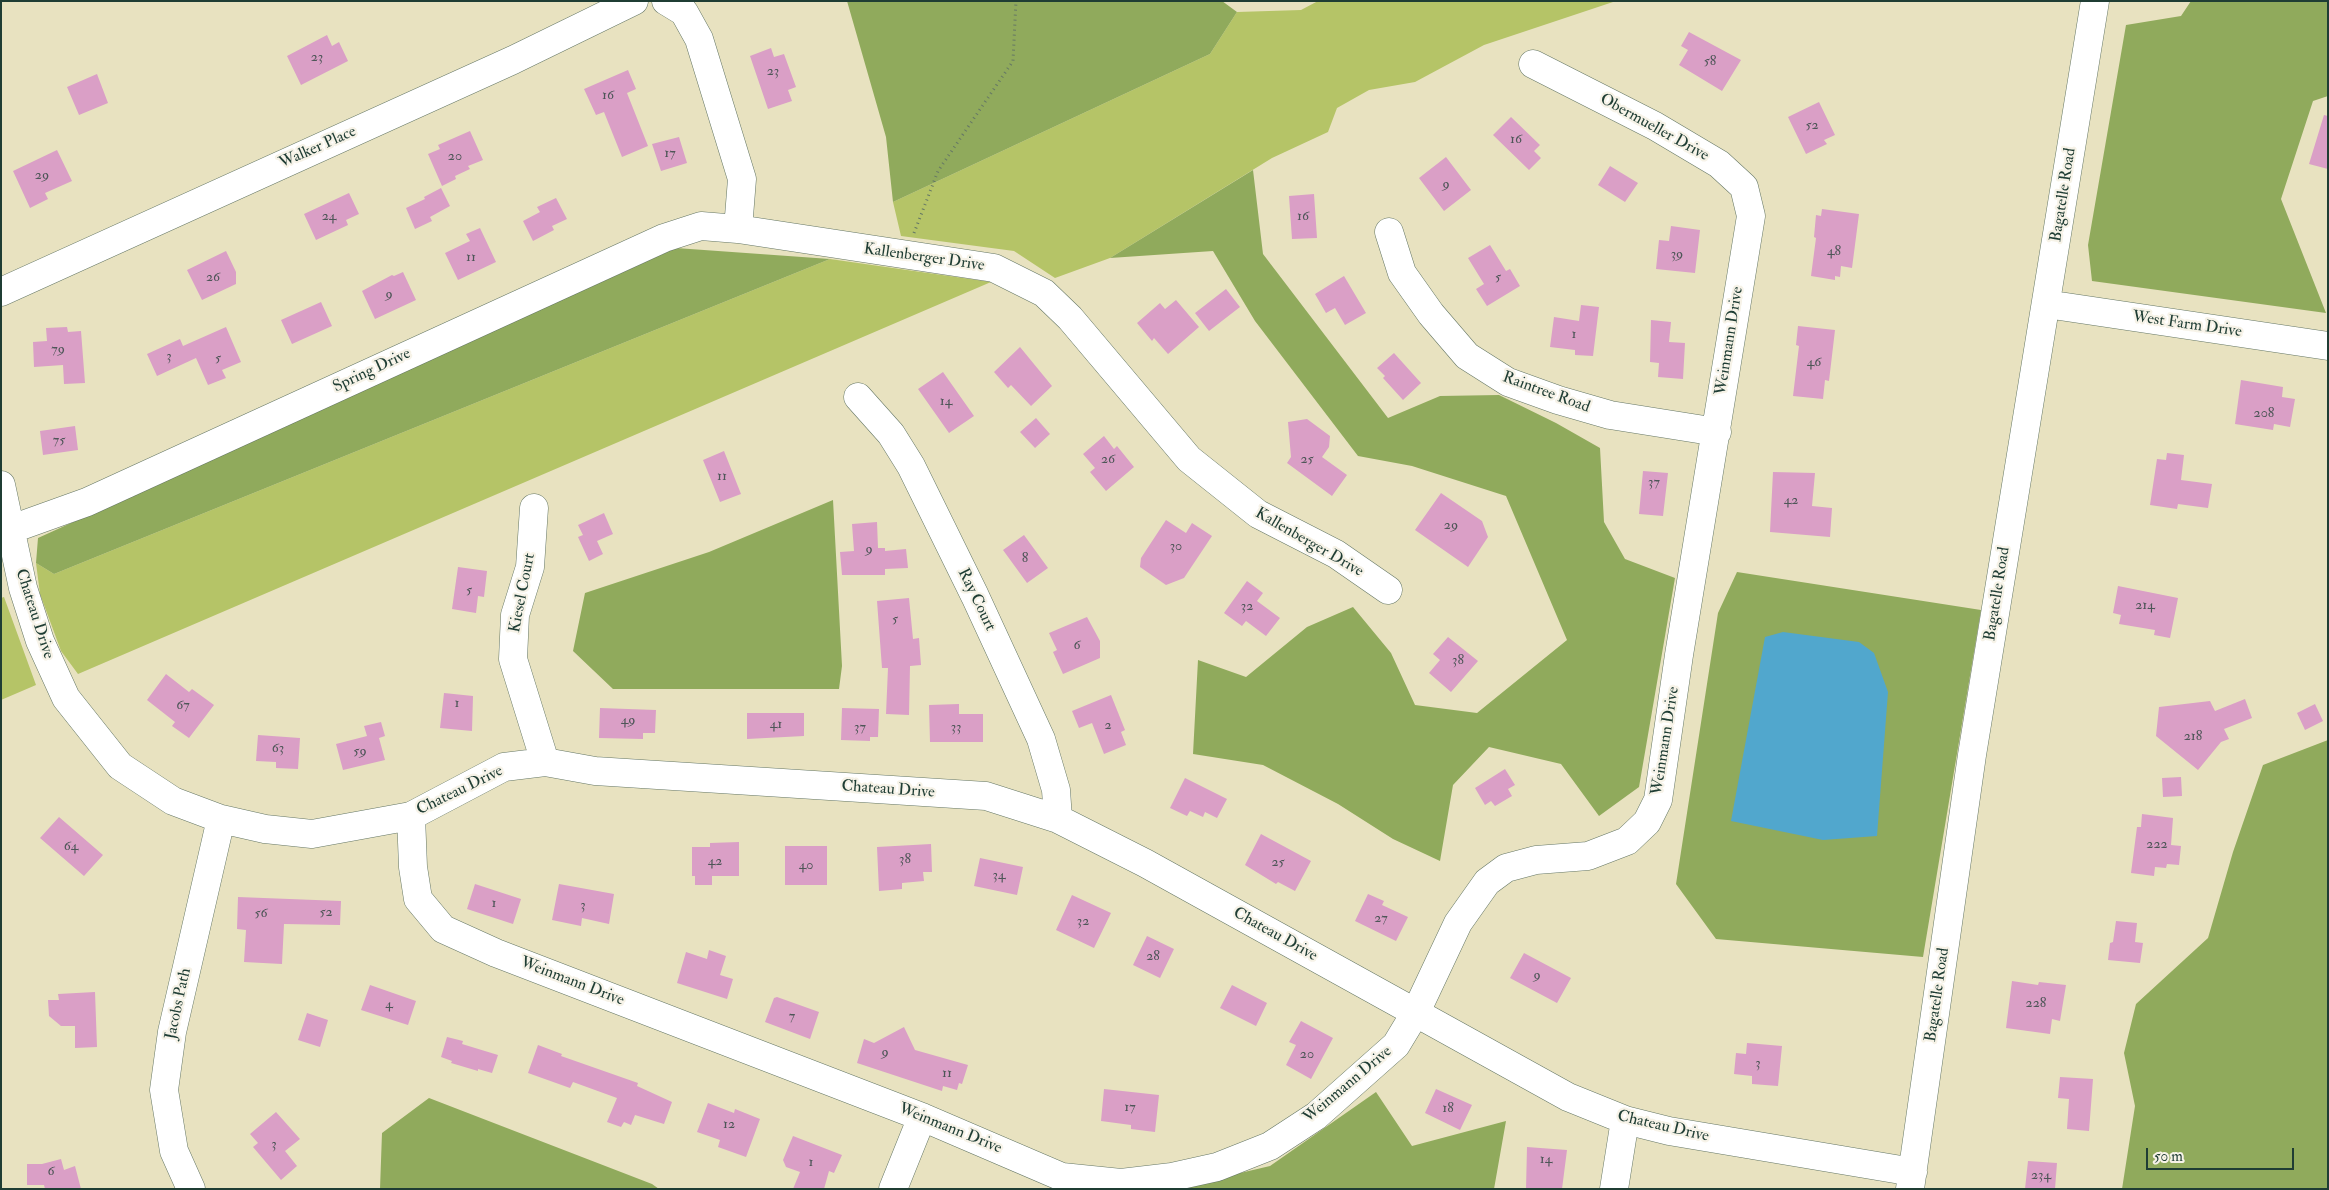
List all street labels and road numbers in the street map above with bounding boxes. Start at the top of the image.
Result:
street label: Obermueller Drive [1596,90,1712,166]
street label: Walker Place [277,123,359,173]
street label: Bagatelle Road [2047,147,2081,243]
street label: Kallenberger Drive [862,240,986,276]
street label: Weinmann Drive [1712,285,1748,397]
street label: West Farm Drive [2131,308,2243,342]
street label: Spring Drive [330,345,414,397]
street label: Raintree Road [1500,368,1592,418]
street label: Kallenberger Drive [1251,504,1367,582]
street label: Bagatelle Road [1981,546,2015,642]
street label: Kiesel Court [506,552,540,634]
street label: Ray Court [953,566,999,634]
street label: Chateau Drive [10,567,58,661]
street label: Weinmann Drive [1648,685,1684,797]
street label: Chateau Drive [414,762,506,820]
street label: Chateau Drive [841,777,935,803]
street label: Chateau Drive [1229,904,1321,966]
street label: Bagatelle Road [1922,947,1954,1043]
street label: Weinmann Drive [517,953,627,1011]
street label: Jacobs Path [162,966,196,1042]
street label: Weinmann Drive [1300,1042,1396,1128]
street label: Weinmann Drive [896,1100,1004,1158]
street label: Chateau Drive [1615,1107,1711,1147]

